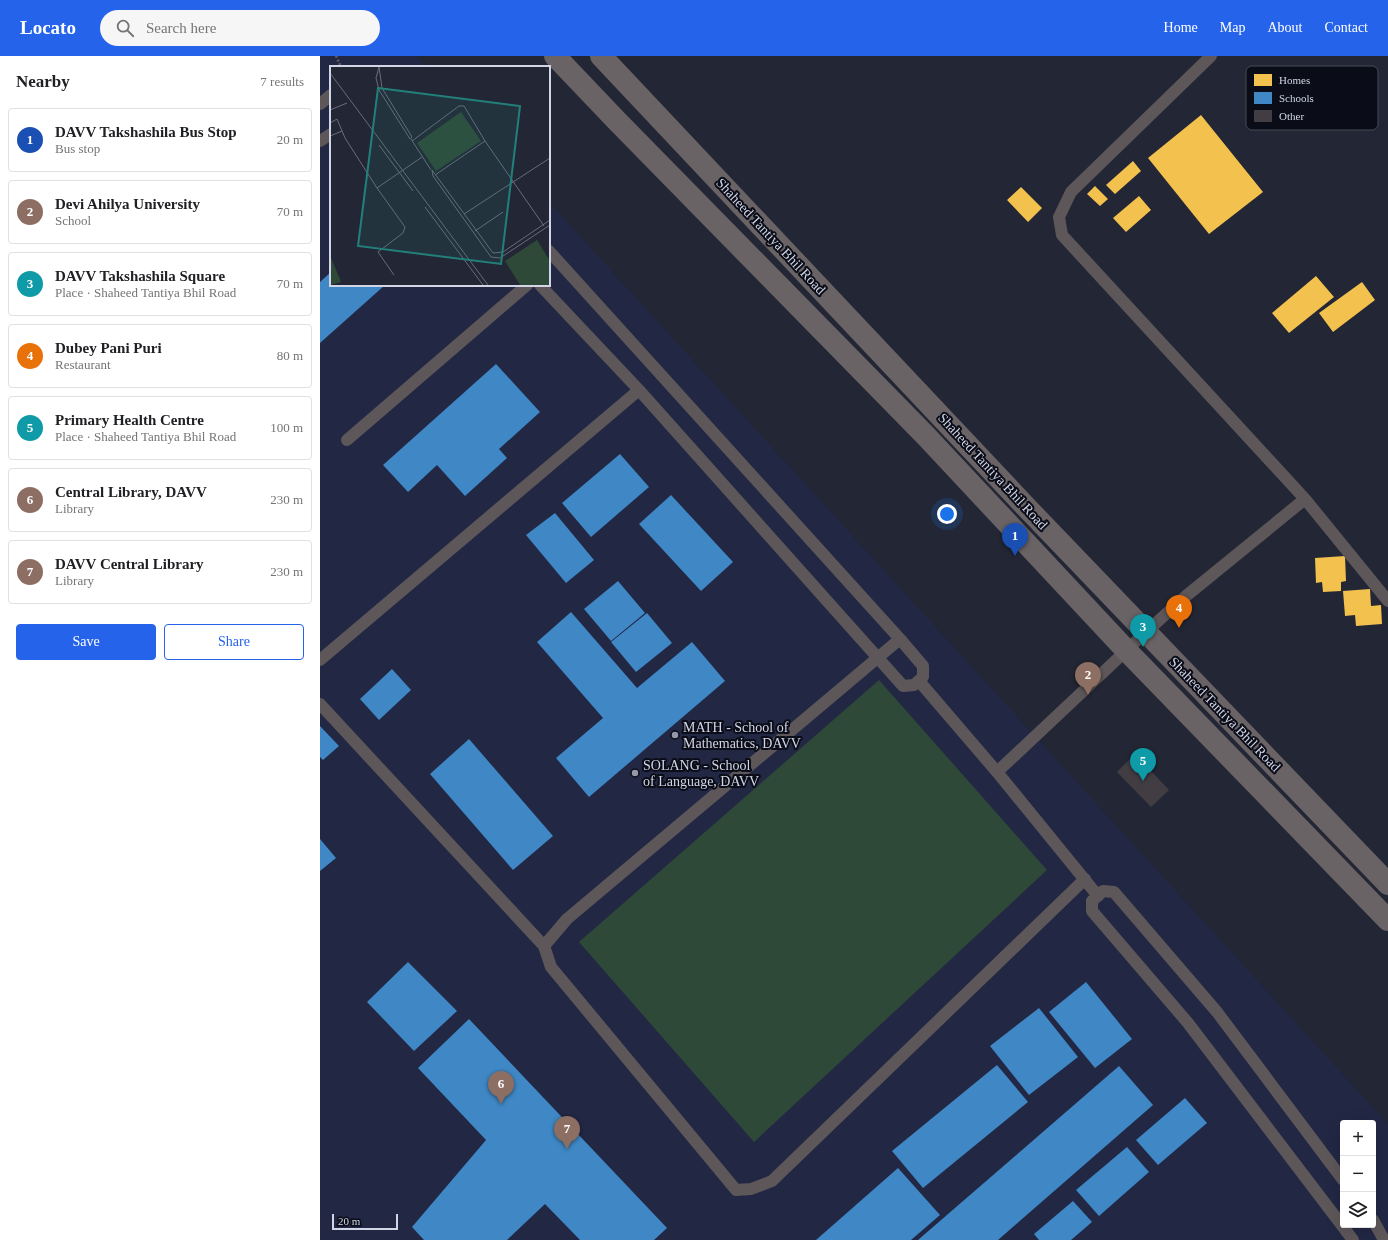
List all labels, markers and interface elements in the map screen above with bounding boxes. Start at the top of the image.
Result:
search box [100,10,380,46]
text: Locato [20,17,76,38]
icon: search [114,17,136,39]
text: Search here [146,20,216,36]
text: Home [1164,20,1198,35]
text: Map [1220,20,1245,35]
text: About [1267,20,1302,35]
text: Contact [1324,20,1368,35]
inset map [330,66,550,286]
legend [1246,66,1378,130]
text: Nearby [16,72,70,91]
text: 7 results [260,74,304,89]
text: Homes [1279,74,1310,86]
text: Schools [1279,92,1314,104]
text: Other [1279,110,1304,122]
text: DAVV Takshashila Bus Stop [55,124,237,140]
text: 1 [27,132,33,147]
text: 20 m [277,132,303,147]
text: Bus stop [55,141,100,156]
street label: Shaheed Tantiya Bhil Road [713,175,828,297]
text: Devi Ahilya University [55,196,200,212]
text: 2 [27,204,33,219]
text: 70 m [277,204,303,219]
text: School [55,213,91,228]
text: DAVV Takshashila Square [55,268,225,284]
text: 3 [27,276,33,291]
text: 70 m [277,276,303,291]
text: Place · Shaheed Tantiya Bhil Road [55,285,236,300]
text: Dubey Pani Puri [55,340,162,356]
text: 4 [27,348,33,363]
text: 80 m [277,348,303,363]
text: Restaurant [55,357,111,372]
street label: Shaheed Tantiya Bhil Road [935,410,1050,532]
text: Primary Health Centre [55,412,204,428]
text: 5 [27,420,33,435]
text: 100 m [270,420,303,435]
text: Place · Shaheed Tantiya Bhil Road [55,429,236,444]
text: Central Library, DAVV [55,484,207,500]
text: 6 [27,492,33,507]
text: 230 m [270,492,303,507]
text: Library [55,501,94,516]
your location [937,504,957,524]
pin: 1 [1002,523,1028,556]
text: DAVV Central Library [55,556,204,572]
text: 7 [27,564,33,579]
text: 230 m [270,564,303,579]
text: Library [55,573,94,588]
pin: 4 [1166,595,1192,628]
pin: 3 [1130,614,1156,647]
button: Save [16,624,156,660]
button: Share [164,624,304,660]
street label: Shaheed Tantiya Bhil Road [1166,654,1283,775]
pin: 2 [1075,662,1101,695]
place label: MATH - School of Mathematics, DAVV [683,720,801,751]
marker: MATH - School of Mathematics, DAVV [670,730,680,740]
pin: 5 [1130,748,1156,781]
place label: SOLANG - School of Language, DAVV [643,758,759,789]
marker: SOLANG - School of Language, DAVV [630,768,640,778]
pin: 6 [488,1071,514,1104]
pin: 7 [554,1116,580,1149]
map controls [1340,1120,1376,1228]
button: + [1340,1120,1376,1156]
button: − [1340,1156,1376,1192]
button: layers [1340,1192,1376,1228]
scale bar [332,1212,398,1231]
text: 20 m [338,1215,360,1227]

